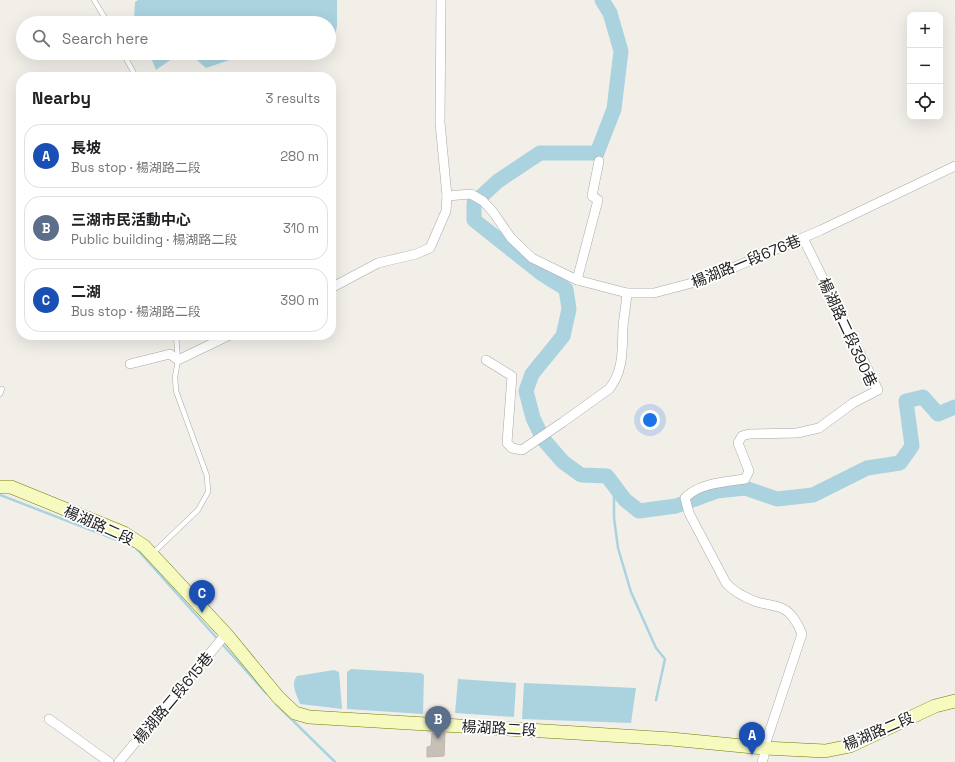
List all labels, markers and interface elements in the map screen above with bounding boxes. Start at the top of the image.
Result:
map controls [907,12,943,120]
button: + [907,12,943,48]
search box [16,16,336,60]
icon: search [30,27,52,49]
text: Search here [62,29,148,48]
button: − [907,48,943,84]
button: locate [907,84,943,120]
text: Nearby [32,87,91,109]
text: 3 results [266,90,320,107]
text: 長坡 [71,138,101,157]
text: A [42,148,50,165]
text: 280 m [280,148,319,165]
text: Bus stop · 楊湖路二段 [71,159,201,176]
text: 三湖市民活動中心 [71,210,191,229]
text: B [42,220,50,237]
text: 310 m [283,220,319,237]
street label: 楊湖路一段676巷 [688,230,804,292]
text: Public building · 楊湖路二段 [71,231,237,248]
street label: 楊湖路二段390巷 [814,275,882,389]
text: 二湖 [71,282,101,301]
text: C [42,292,50,309]
text: 390 m [280,292,319,309]
text: Bus stop · 楊湖路二段 [71,303,201,320]
your location [640,410,660,430]
street label: 楊湖路二段 [61,501,137,549]
pin: C [189,580,215,613]
street label: 楊湖路二段615巷 [129,648,217,748]
pin: B [425,706,451,739]
street label: 楊湖路二段 [840,708,916,754]
street label: 楊湖路二段 [461,717,537,739]
pin: A [739,722,765,755]

